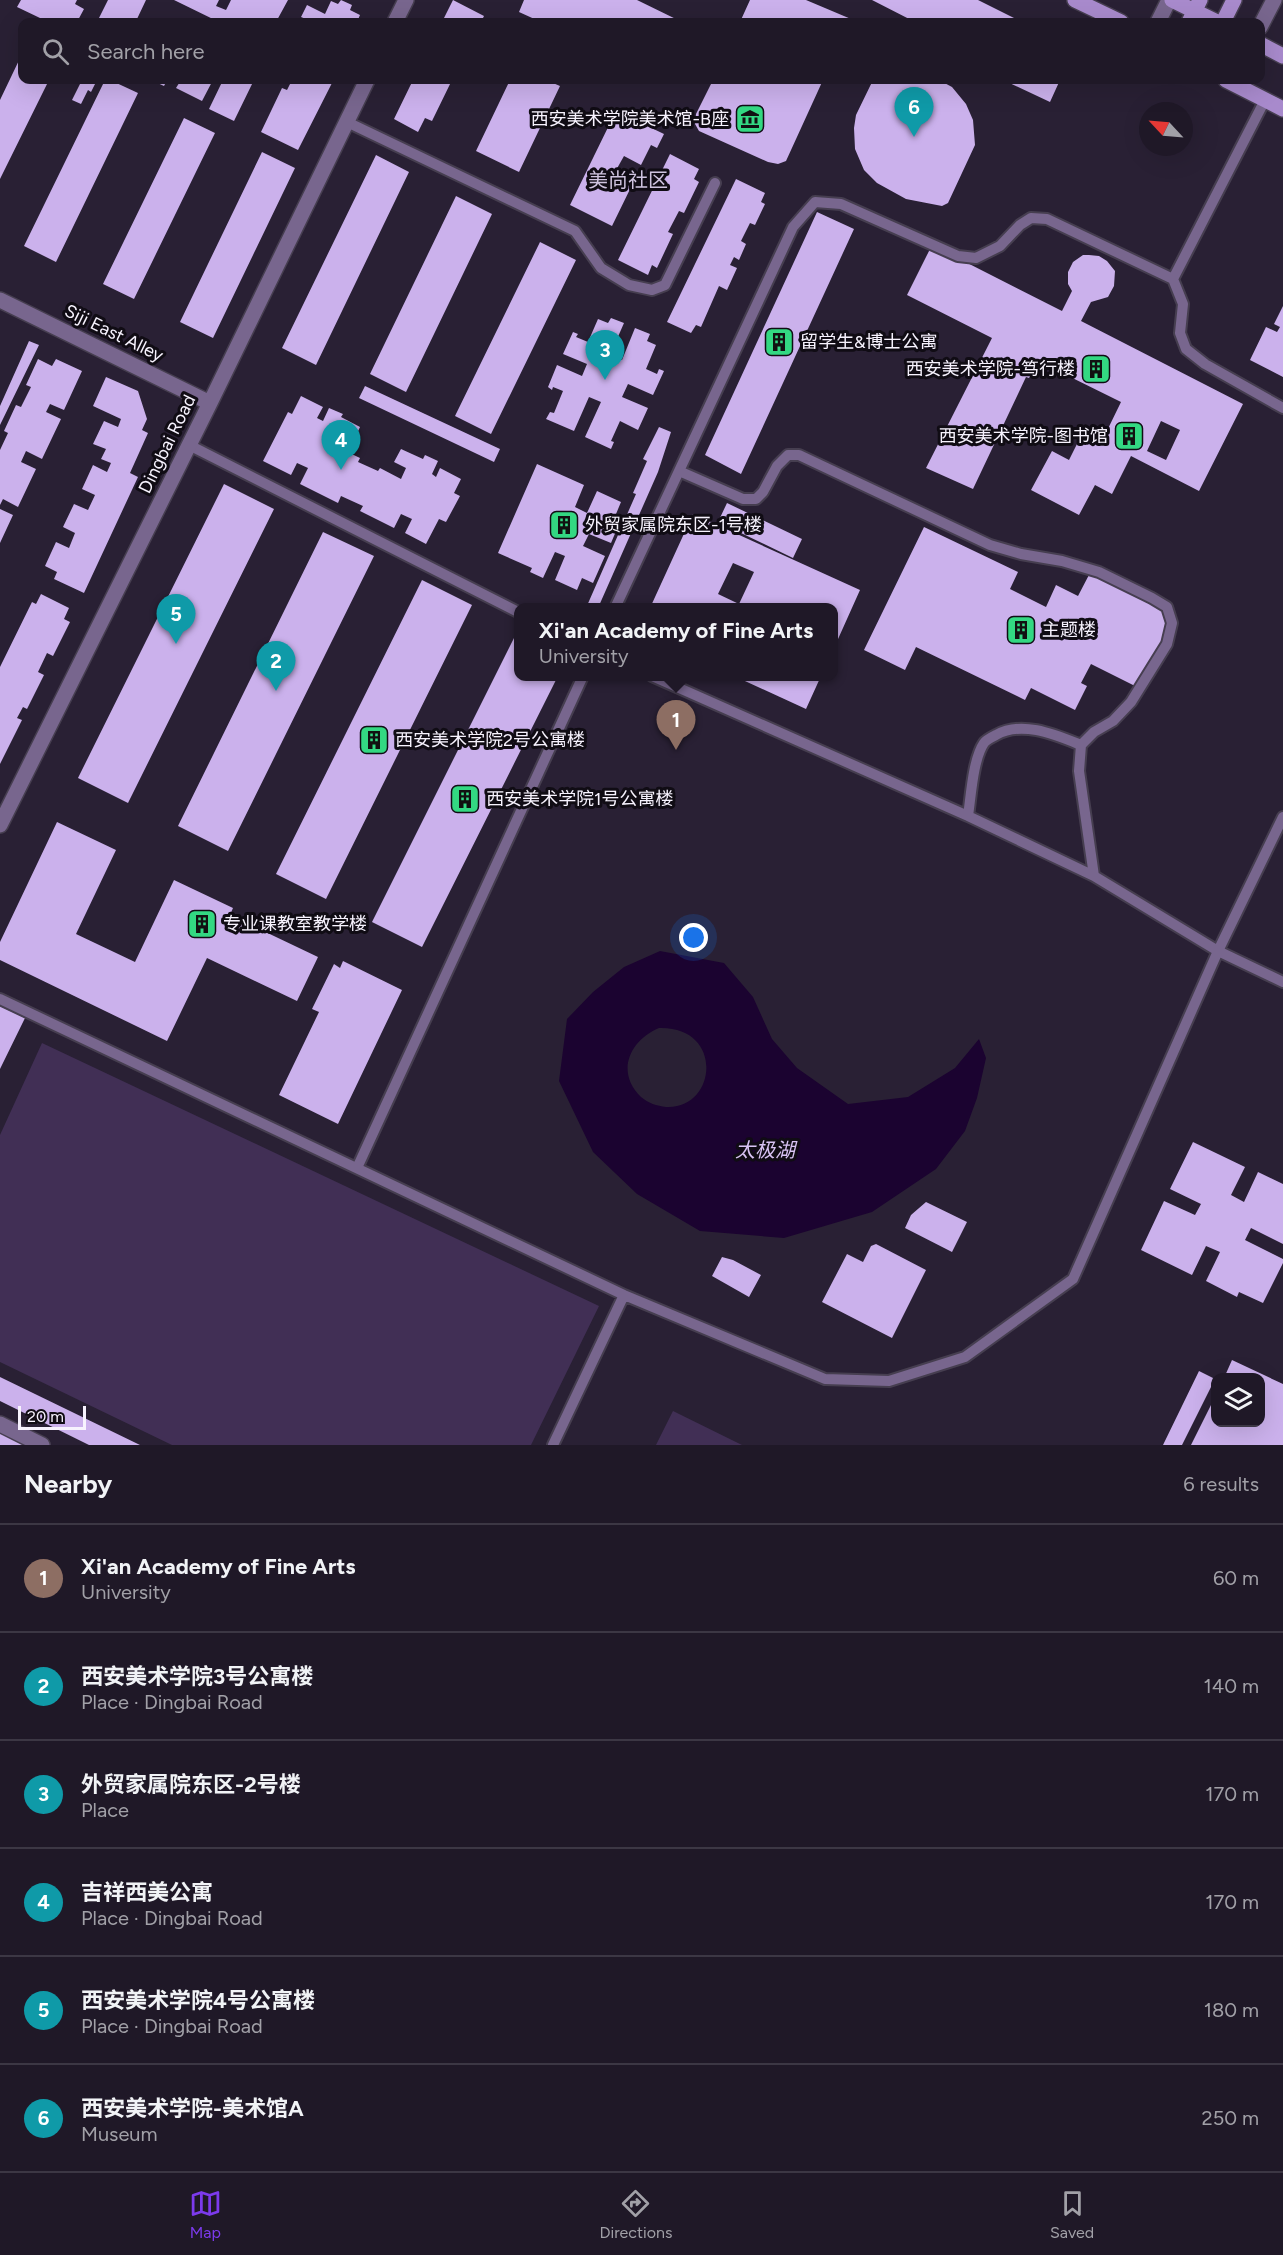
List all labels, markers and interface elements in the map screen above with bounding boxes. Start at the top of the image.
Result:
search box [18,18,1265,84]
icon: search [39,35,72,68]
text: Search here [87,38,205,65]
pin: 6 [894,88,934,137]
north arrow [1139,102,1193,156]
museum icon: 西安美术学院美术馆-B座 [734,103,766,135]
place label: 西安美术学院美术馆-B座 [530,108,729,130]
district label: 美尚社区 [588,168,668,192]
street label: Siji East Alley [61,300,168,367]
building icon: 留学生&博士公寓 [763,326,795,358]
pin: 3 [586,330,624,380]
place label: 留学生&博士公寓 [800,331,938,353]
building icon: 西安美术学院-笃行楼 [1080,353,1112,385]
place label: 西安美术学院-笃行楼 [905,358,1075,380]
street label: Dingbai Road [134,391,200,497]
pin: 4 [322,420,360,470]
building icon: 西安美术学院-图书馆 [1113,420,1145,452]
place label: 西安美术学院-图书馆 [938,425,1108,447]
building icon: 外贸家属院东区-1号楼 [548,509,580,541]
place label: 外贸家属院东区-1号楼 [585,514,762,536]
pin: 5 [156,594,195,644]
popup [514,603,838,681]
building icon: 主题楼 [1005,614,1037,646]
text: Xi'an Academy of Fine Arts [539,617,813,644]
place label: 主题楼 [1042,619,1096,641]
pin: 2 [256,642,296,691]
text: University [539,644,629,668]
pin: 1 [656,700,696,750]
building icon: 西安美术学院2号公寓楼 [358,724,390,756]
place label: 西安美术学院2号公寓楼 [395,729,585,751]
building icon: 西安美术学院1号公寓楼 [449,783,481,815]
place label: 西安美术学院1号公寓楼 [486,788,673,810]
building icon: 专业课教室教学楼 [186,908,218,940]
place label: 专业课教室教学楼 [223,913,367,935]
your location [679,923,708,952]
water label: 太极湖 [735,1138,798,1162]
map controls [1211,1373,1265,1427]
button: layers [1211,1373,1265,1427]
scale bar [18,1403,86,1430]
text: 20 m [27,1407,64,1426]
text: Nearby [24,1468,112,1500]
text: 6 results [1183,1472,1259,1496]
text: Xi'an Academy of Fine Arts [81,1553,356,1580]
text: 1 [39,1566,48,1590]
text: 60 m [1213,1566,1259,1590]
text: University [81,1580,171,1604]
text: 西安美术学院3号公寓楼 [81,1663,313,1690]
text: 2 [38,1674,49,1698]
text: 140 m [1204,1674,1259,1698]
text: Place · Dingbai Road [81,1690,263,1714]
text: 外贸家属院东区-2号楼 [81,1771,301,1798]
text: 3 [38,1782,49,1806]
text: 170 m [1205,1782,1259,1806]
text: Place [81,1798,129,1822]
text: 吉祥西美公寓 [81,1879,213,1906]
text: 4 [37,1890,50,1914]
text: 170 m [1205,1890,1259,1914]
text: Place · Dingbai Road [81,1906,263,1930]
text: 西安美术学院4号公寓楼 [81,1987,315,2014]
text: 5 [38,1998,49,2022]
text: 180 m [1204,1998,1259,2022]
text: Place · Dingbai Road [81,2014,263,2038]
text: 西安美术学院-美术馆A [81,2095,304,2122]
text: 6 [38,2106,49,2130]
text: 250 m [1202,2106,1259,2130]
text: Museum [81,2122,158,2146]
tab: Map [189,2187,222,2242]
tab: Directions [599,2187,672,2242]
tab: Saved [1050,2187,1094,2242]

